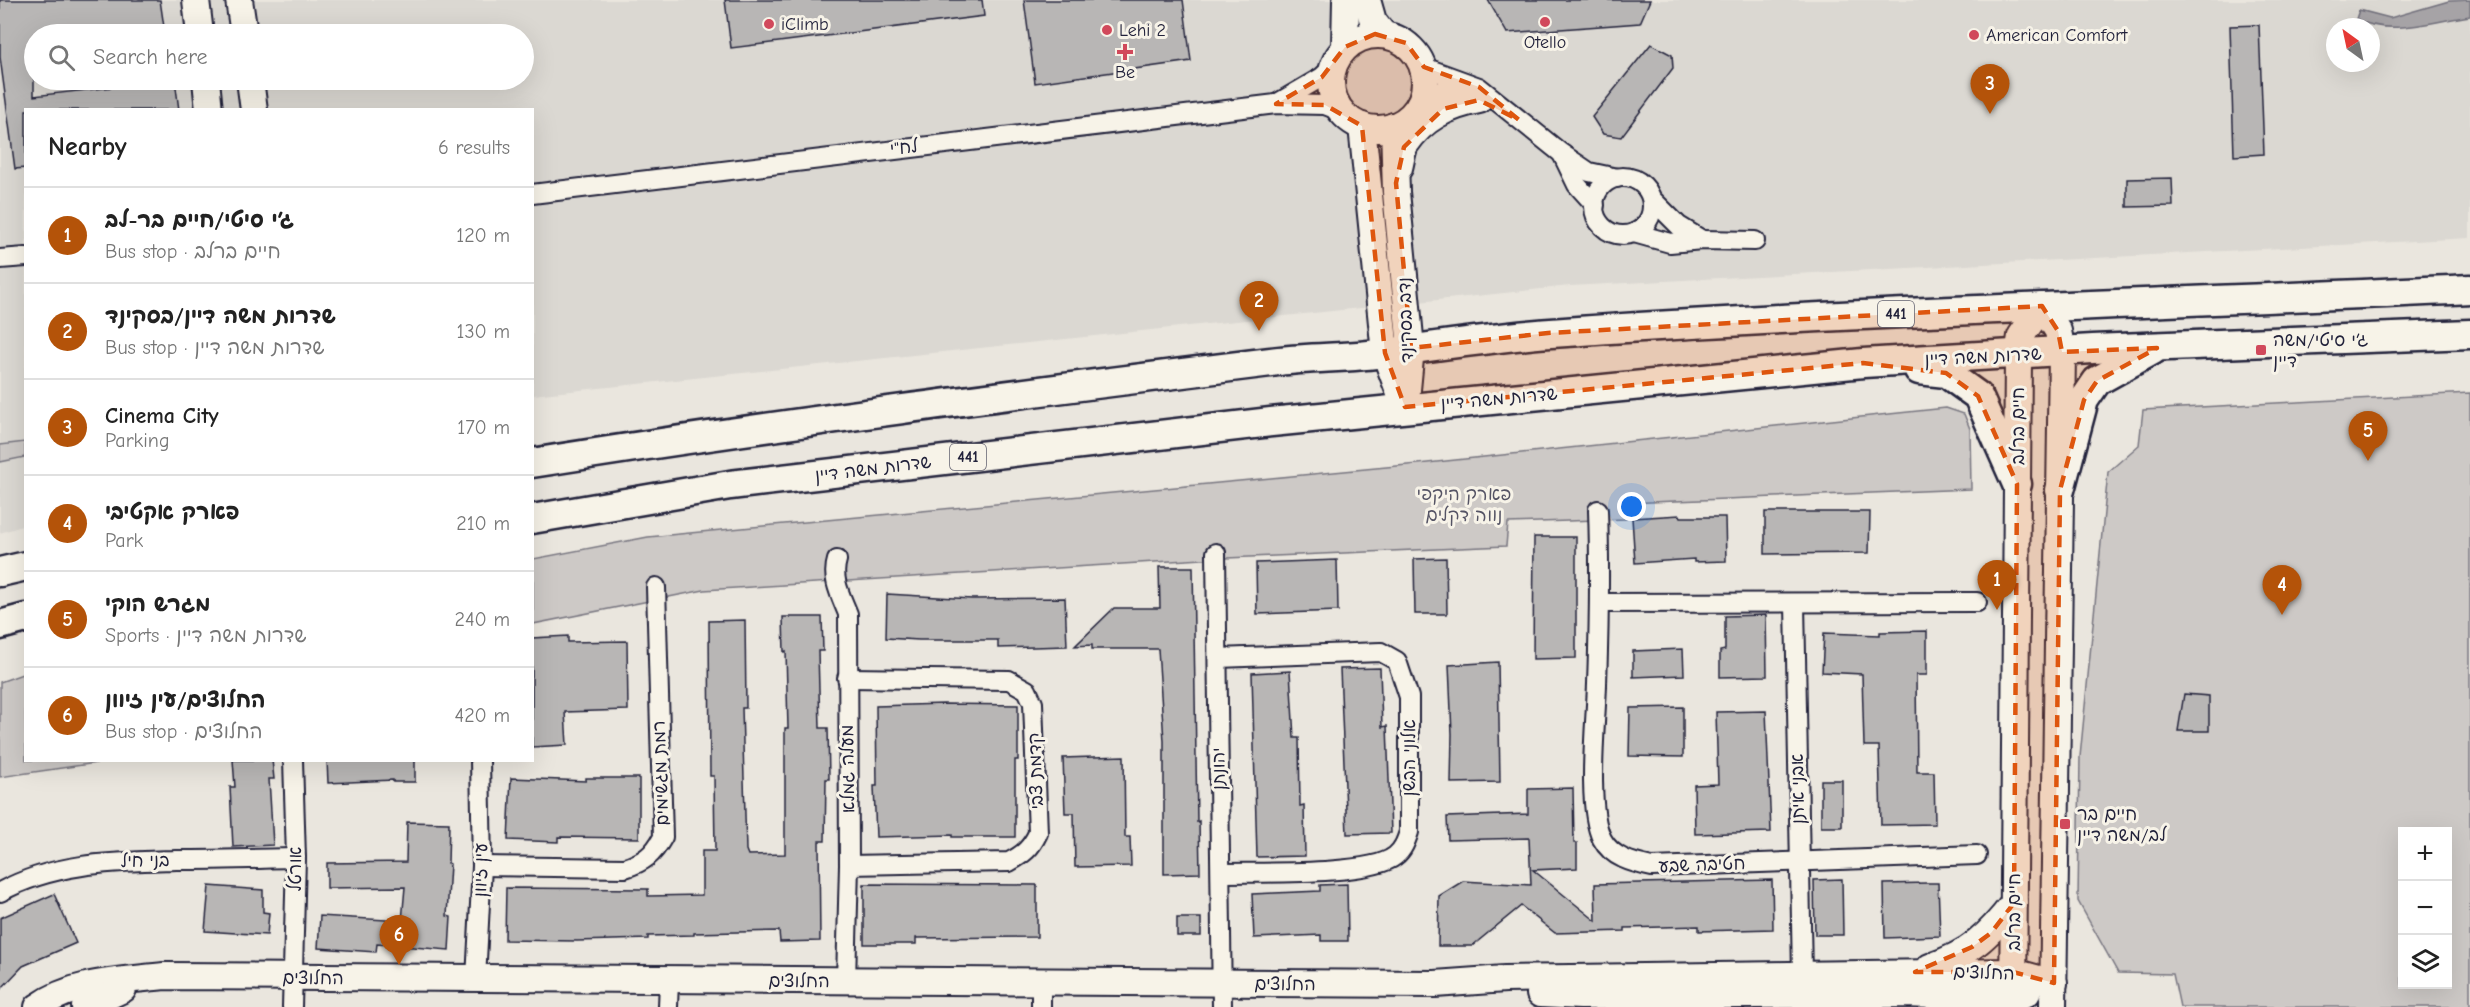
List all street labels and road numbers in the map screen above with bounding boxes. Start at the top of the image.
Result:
street label: לח"י [889,136,920,160]
street label: נדב בסקינד [1394,277,1418,363]
road number: 441 [1878,301,1914,327]
street label: שדרות משה דיין [1924,343,2042,371]
street label: שדרות משה דיין [1440,383,1558,415]
street label: חיים ברלב [2008,387,2029,465]
road number: 441 [950,444,986,470]
street label: שדרות משה דיין [813,451,933,487]
street label: אלוני הבשן [1399,719,1420,796]
street label: רמת מגשימים [649,720,673,826]
street label: מעלה גמלא [837,724,859,814]
street label: קדמת צבי [1024,732,1048,810]
street label: יהונתן [1208,747,1230,791]
street label: אבני איתן [1787,754,1809,824]
street label: עין זיוון [470,842,492,898]
street label: אורטל [285,846,306,891]
street label: בני חיל [120,850,170,872]
street label: חטיבה שבע [1658,853,1746,877]
street label: חיים ברלב [2004,873,2025,951]
street label: החלוצים [1953,961,2015,985]
street label: החלוצים [282,968,344,989]
street label: החלוצים [768,971,830,992]
street label: החלוצים [1254,974,1316,995]

